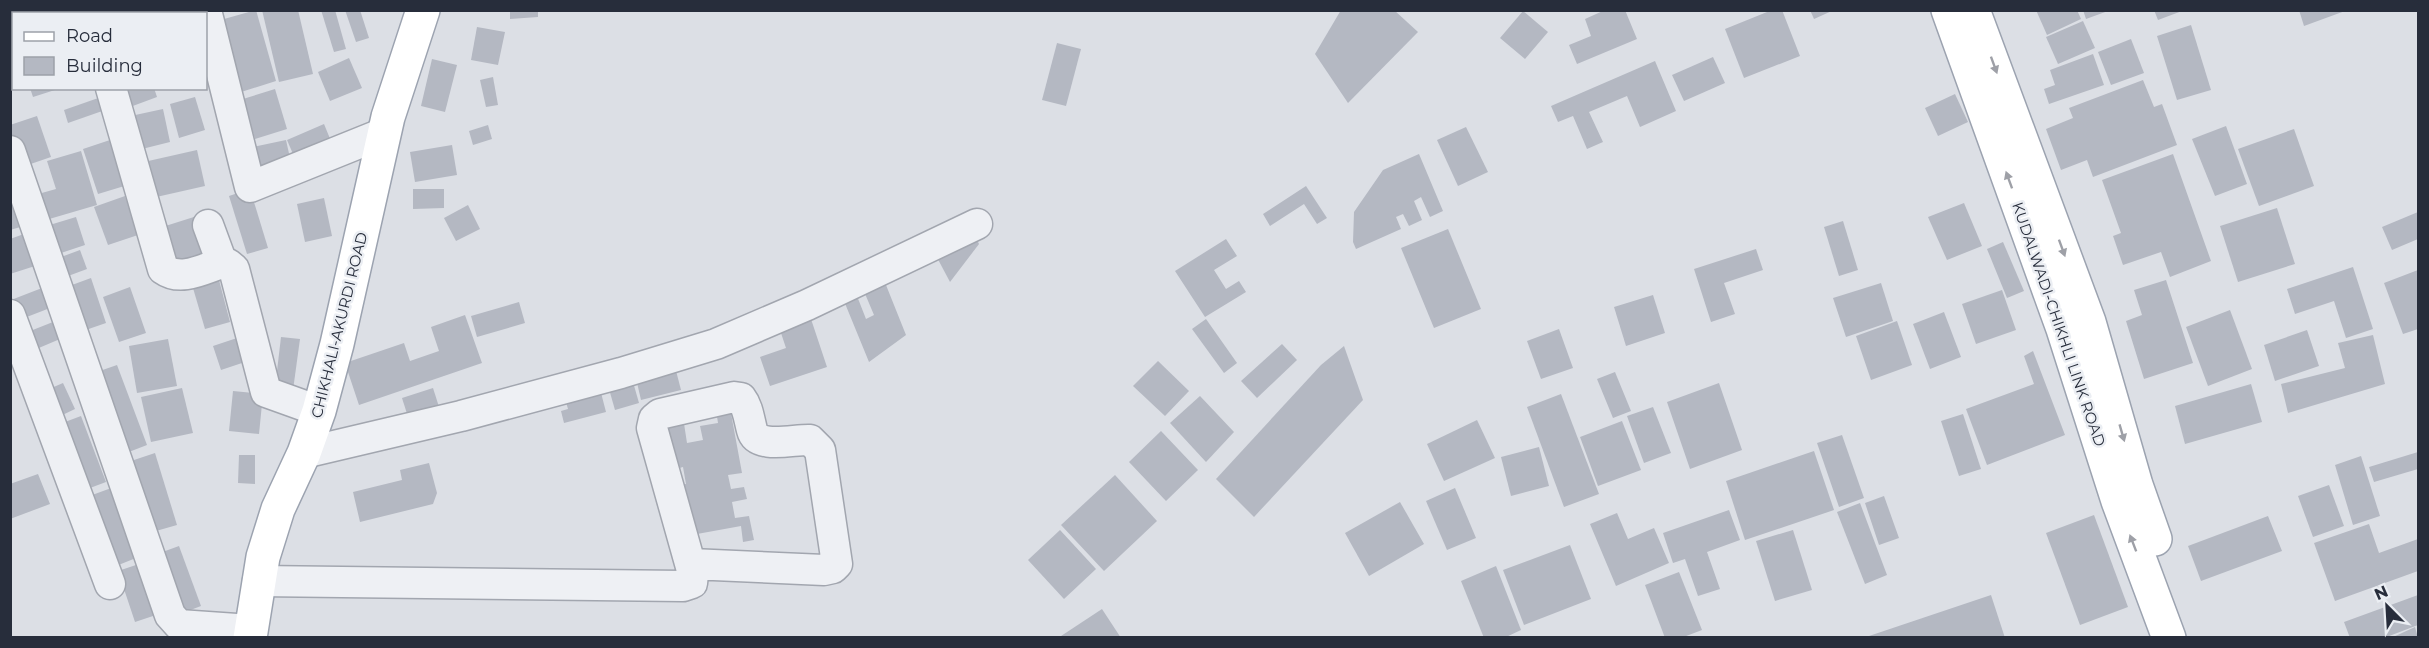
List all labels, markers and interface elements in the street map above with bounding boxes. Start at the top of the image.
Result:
legend [12,12,207,90]
text: Road [66,25,113,47]
text: Building [66,55,143,77]
one-way arrow [1989,56,1999,74]
one-way arrow [2004,171,2014,189]
street label: KUDALWADI-CHIKHLI LINK ROAD [2008,199,2110,449]
street label: CHIKHALI-AKURDI ROAD [307,230,371,420]
one-way arrow [2057,239,2067,257]
one-way arrow [2118,425,2127,443]
one-way arrow [2128,534,2138,552]
north arrow [2357,576,2417,636]
text: N [2371,581,2391,604]

